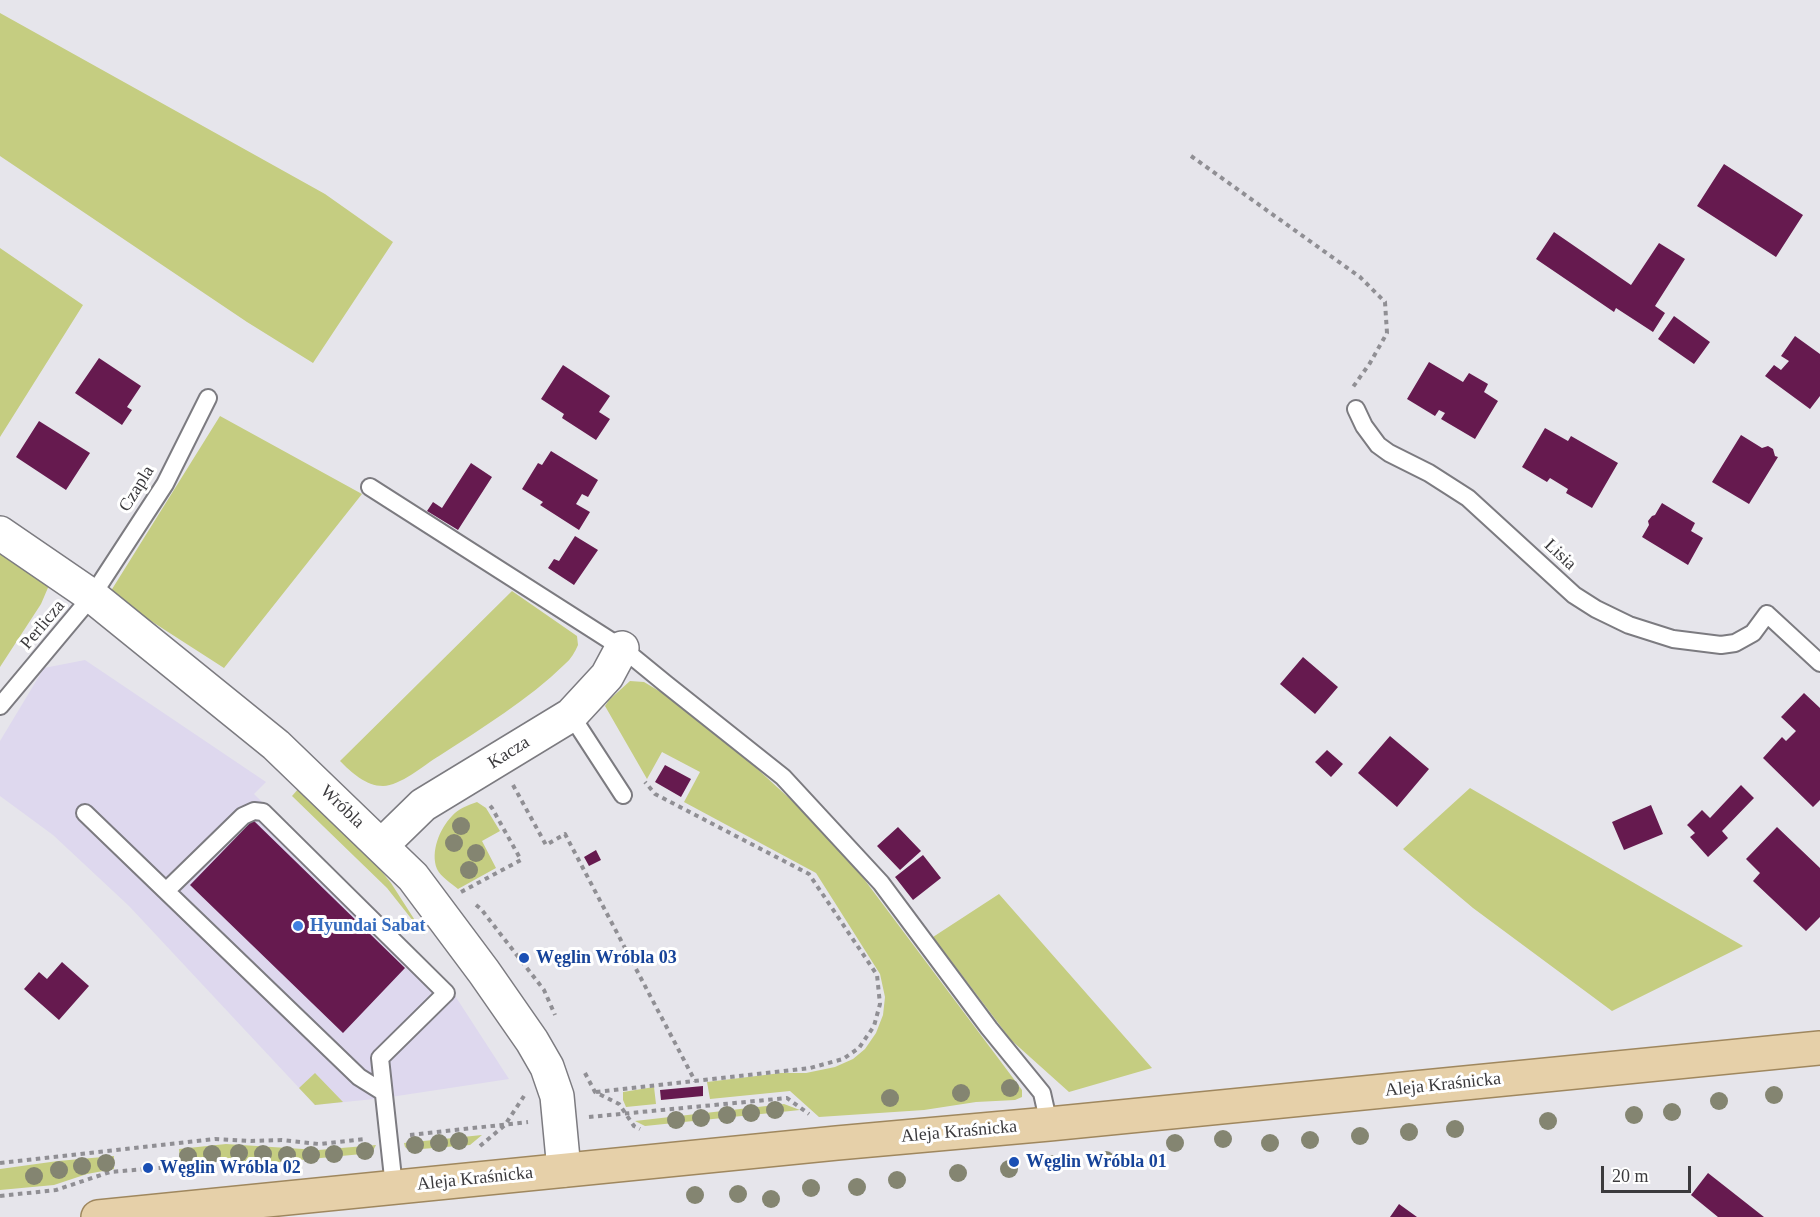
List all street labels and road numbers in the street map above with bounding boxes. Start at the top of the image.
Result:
street label: Czapla [115,462,159,516]
street label: Lisia [1539,535,1581,575]
street label: Perlicza [16,596,70,654]
street label: Kacza [484,732,534,774]
street label: Wróbla [315,781,369,833]
street label: Aleja Kraśnicka [1384,1068,1502,1102]
street label: Aleja Kraśnicka [900,1116,1018,1148]
street label: Aleja Kraśnicka [416,1162,534,1196]

